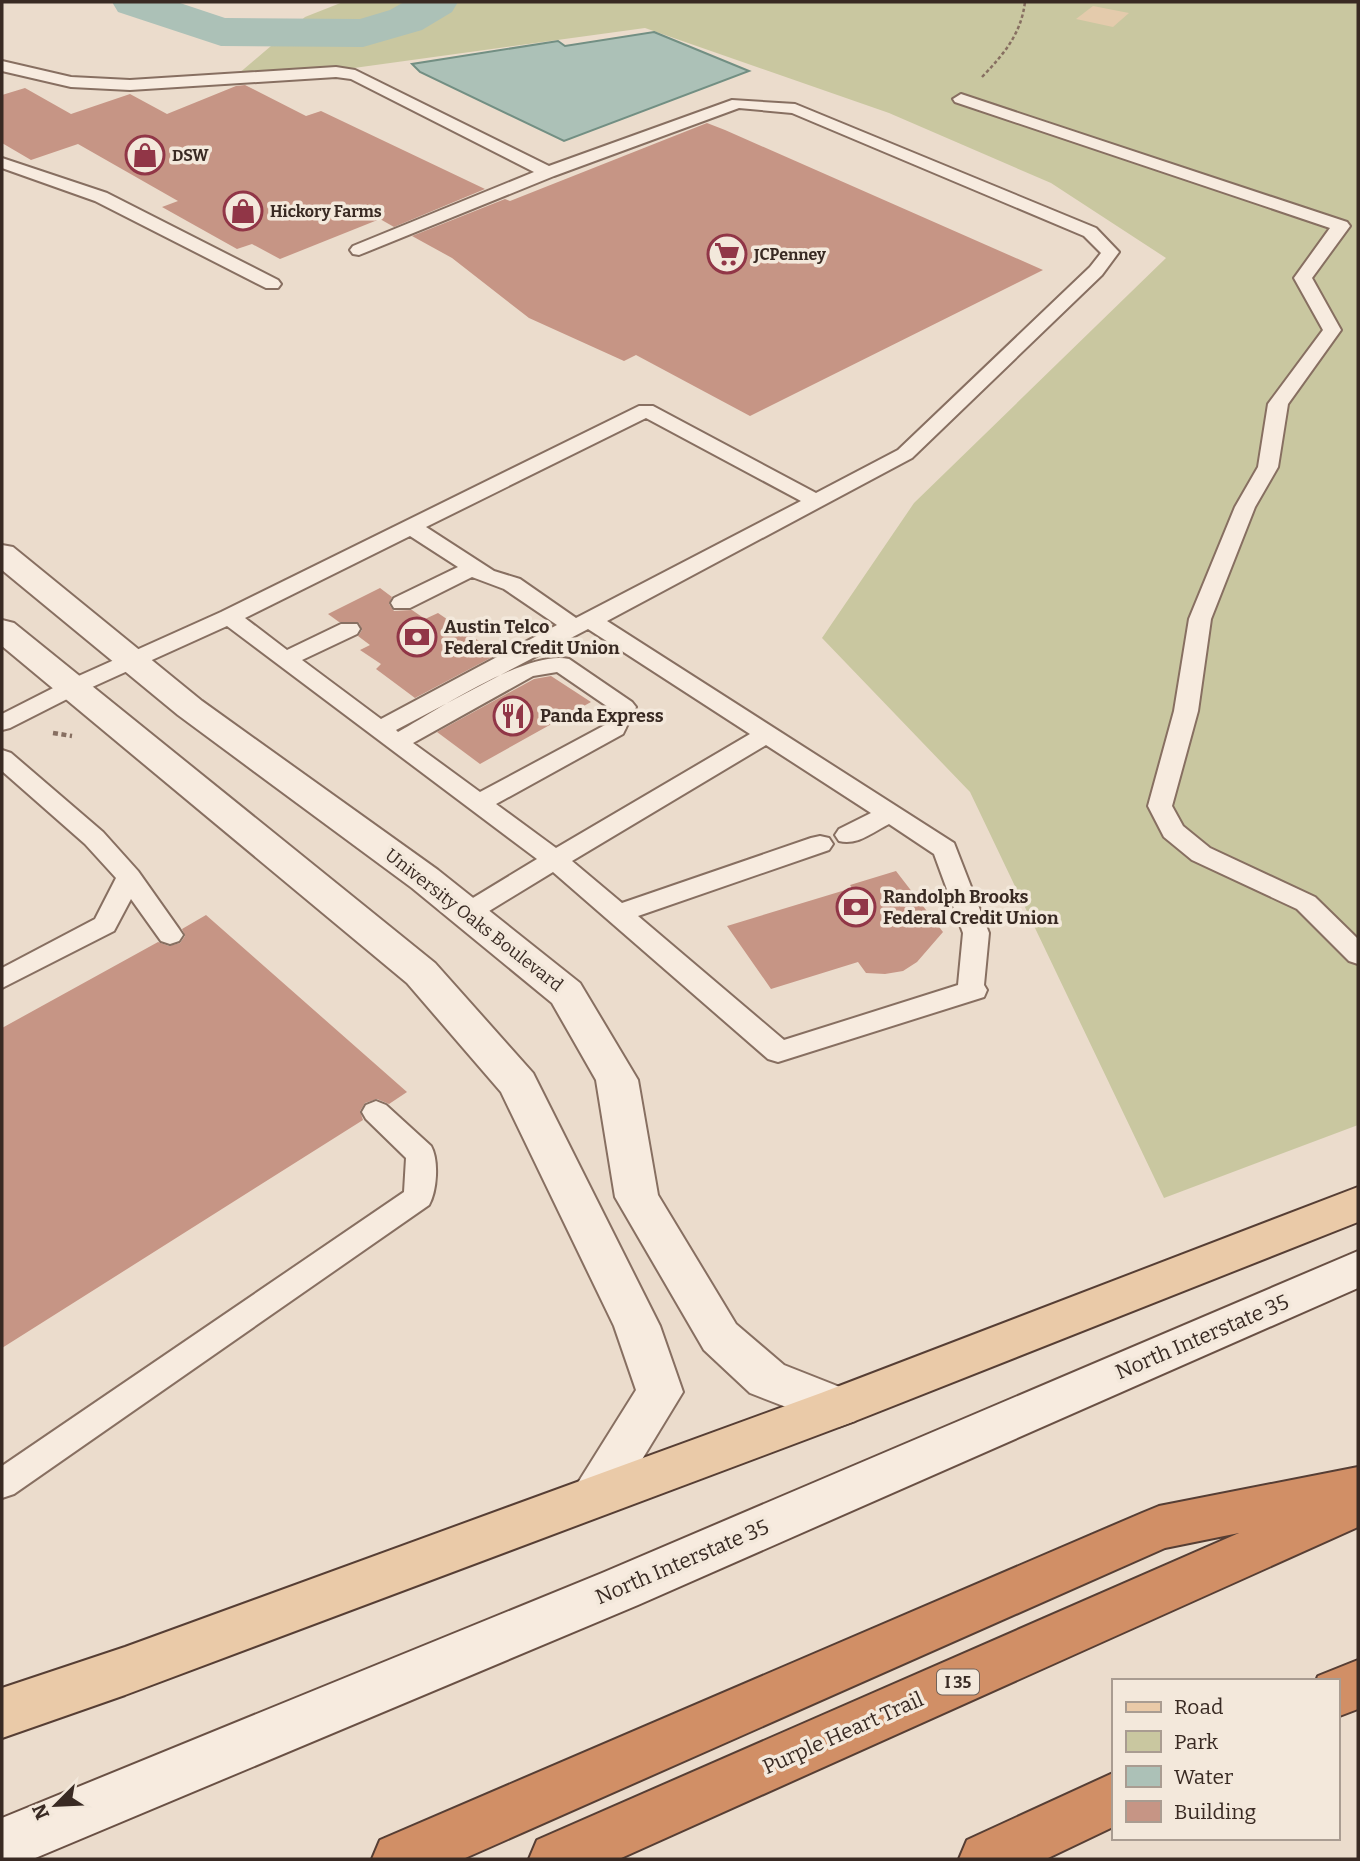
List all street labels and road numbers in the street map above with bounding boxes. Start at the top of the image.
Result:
street label: University Oaks Boulevard [381,844,568,996]
street label: North Interstate 35 [1111,1289,1293,1385]
street label: North Interstate 35 [591,1514,773,1610]
road number: I 35 [937,1670,979,1694]
street label: Purple Heart Trail [759,1686,927,1780]

